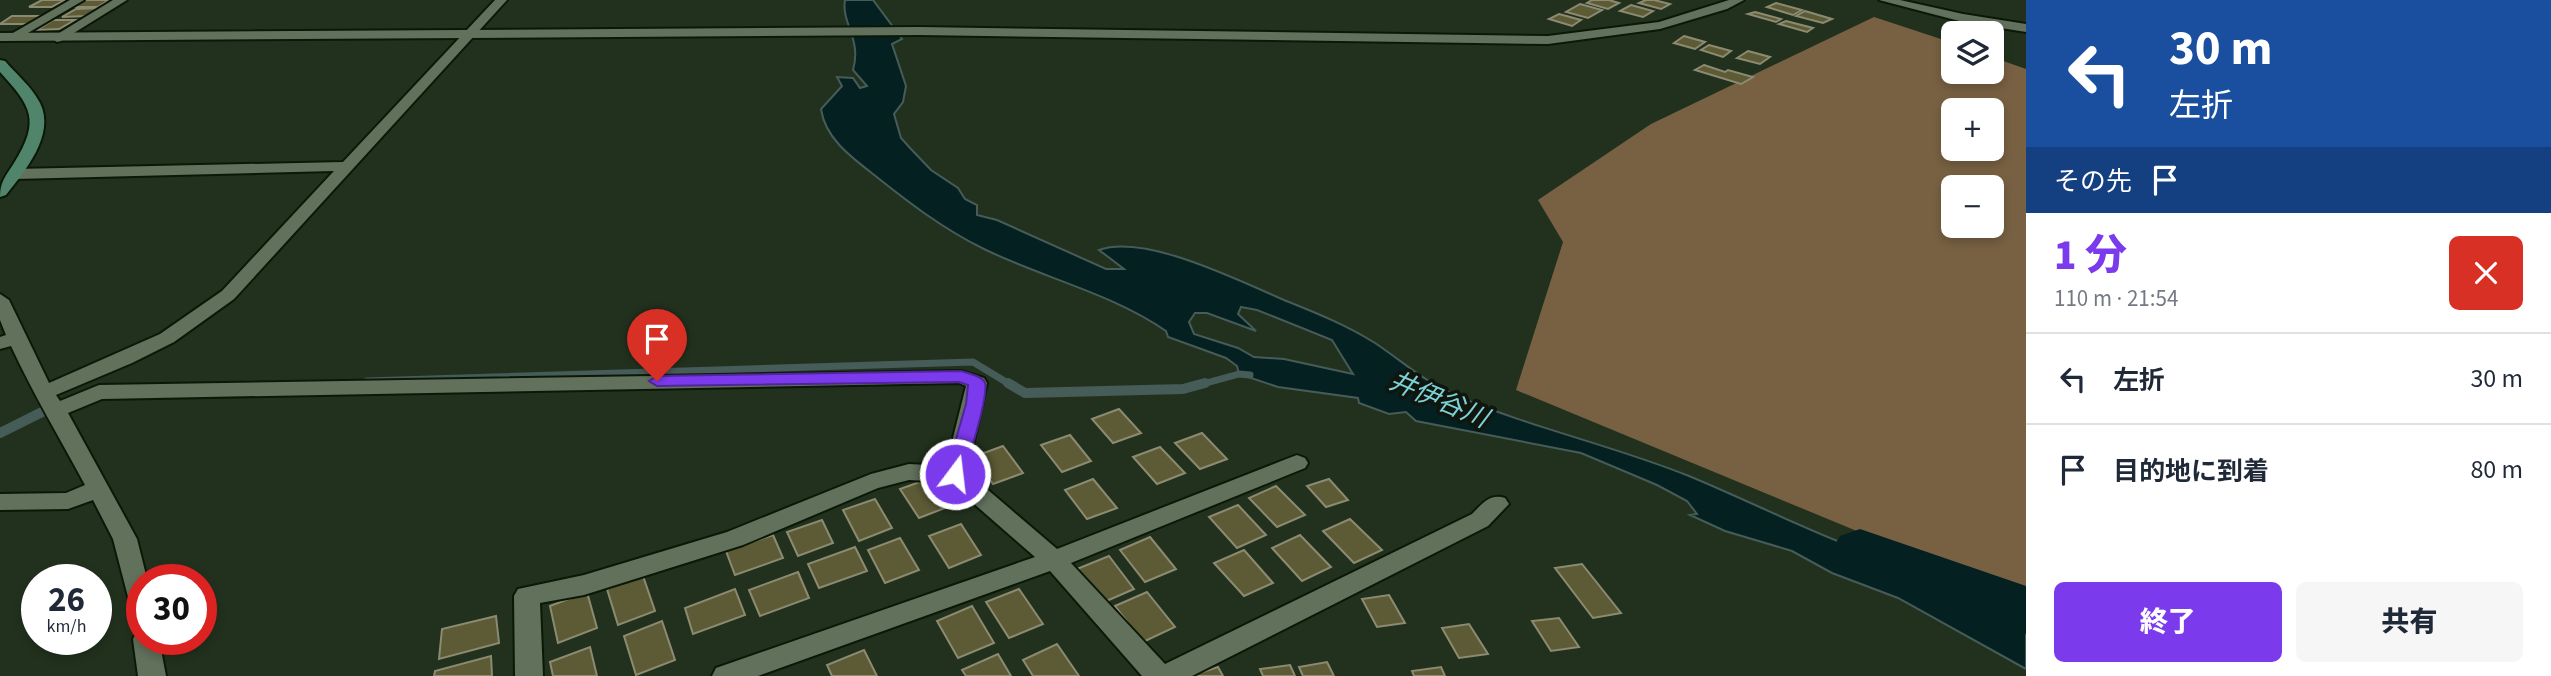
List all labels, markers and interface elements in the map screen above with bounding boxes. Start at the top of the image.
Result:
text: 30 m [2169,14,2273,84]
map controls [1941,21,2004,238]
button: layers [1941,21,2004,84]
icon: left [2054,28,2145,119]
text: 左折 [2169,83,2233,129]
button: + [1941,98,2004,161]
icon: arrive [2146,161,2184,199]
text: その先 [2054,163,2132,200]
button: − [1941,175,2004,238]
text: 1 分 [2054,226,2127,286]
button: close [2449,236,2523,310]
text: 110 m · 21:54 [2054,282,2178,315]
pin [627,309,687,381]
icon: arrive [638,320,676,358]
icon: left [2054,360,2092,398]
text: 30 m [2470,360,2523,397]
water label: 井伊谷川 [1384,362,1497,438]
text: 左折 [2113,362,2165,399]
position arrow [918,437,992,511]
icon: arrive [2054,451,2092,489]
text: 80 m [2470,451,2523,488]
text: 目的地に到着 [2113,453,2269,490]
speed limit sign: 30 [126,564,217,655]
text: 26 [48,575,85,625]
button: 終了 [2054,582,2282,662]
button: 共有 [2296,582,2523,662]
text: km/h [47,614,86,639]

